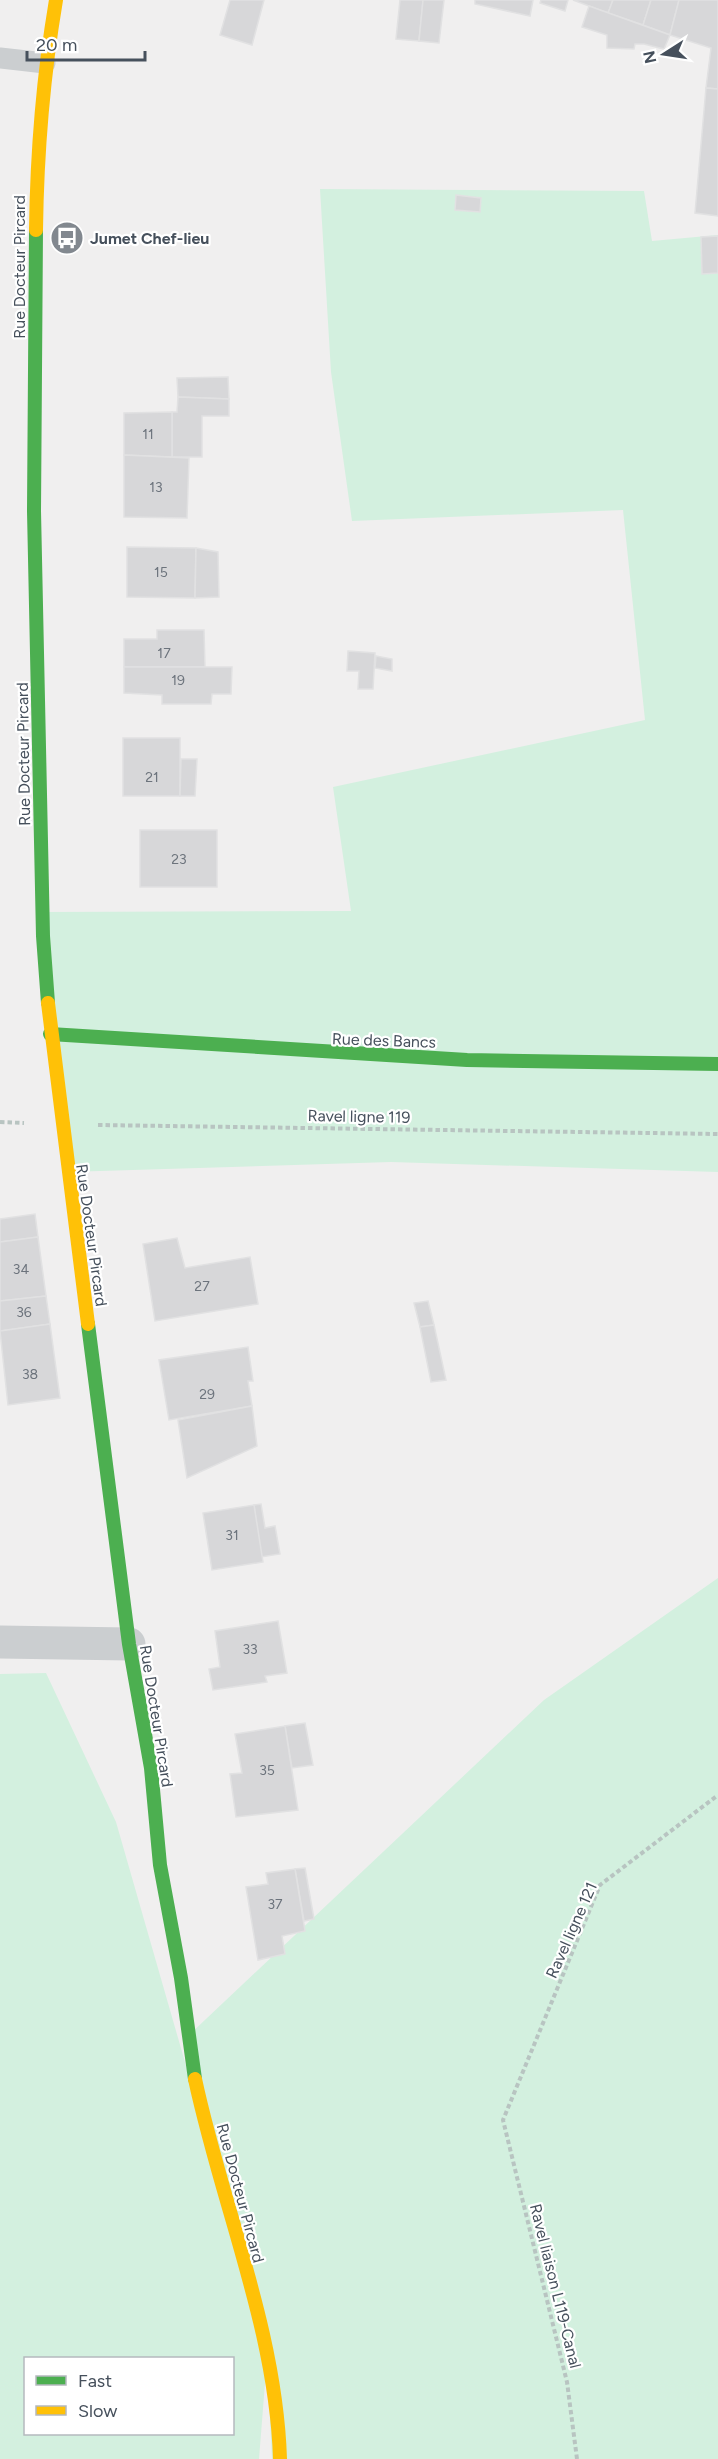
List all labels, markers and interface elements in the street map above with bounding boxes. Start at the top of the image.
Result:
scale bar [27,24,146,62]
north arrow [634,24,694,84]
text: 20 m [36,34,77,56]
text: N [639,49,660,65]
street label: Rue Docteur Pircard [10,195,29,339]
bus stop icon: Jumet Chef-lieu [49,220,85,256]
place label: Jumet Chef-lieu [90,229,209,248]
house number: 11 [142,426,154,443]
house number: 13 [149,479,163,496]
house number: 15 [154,564,168,581]
house number: 17 [157,645,171,662]
house number: 19 [171,672,185,689]
street label: Rue Docteur Pircard [13,682,34,826]
house number: 21 [145,769,159,786]
house number: 23 [171,851,187,868]
street label: Rue des Bancs [332,1029,436,1052]
street label: Ravel ligne 119 [307,1106,411,1127]
street label: Rue Docteur Pircard [72,1163,111,1307]
house number: 34 [13,1261,29,1278]
house number: 27 [194,1278,210,1295]
house number: 36 [16,1304,32,1321]
house number: 38 [22,1366,38,1383]
house number: 29 [199,1386,215,1403]
house number: 31 [225,1527,239,1544]
house number: 33 [242,1641,258,1658]
street label: Rue Docteur Pircard [136,1644,177,1788]
house number: 35 [259,1762,275,1779]
street label: Ravel ligne 121 [542,1879,601,1981]
house number: 37 [267,1896,283,1913]
street label: Rue Docteur Pircard [213,2121,268,2265]
street label: Ravel liaison L119-Canal [526,2202,585,2370]
legend [24,2357,234,2435]
text: Fast [78,2370,112,2392]
text: Slow [78,2400,117,2422]

